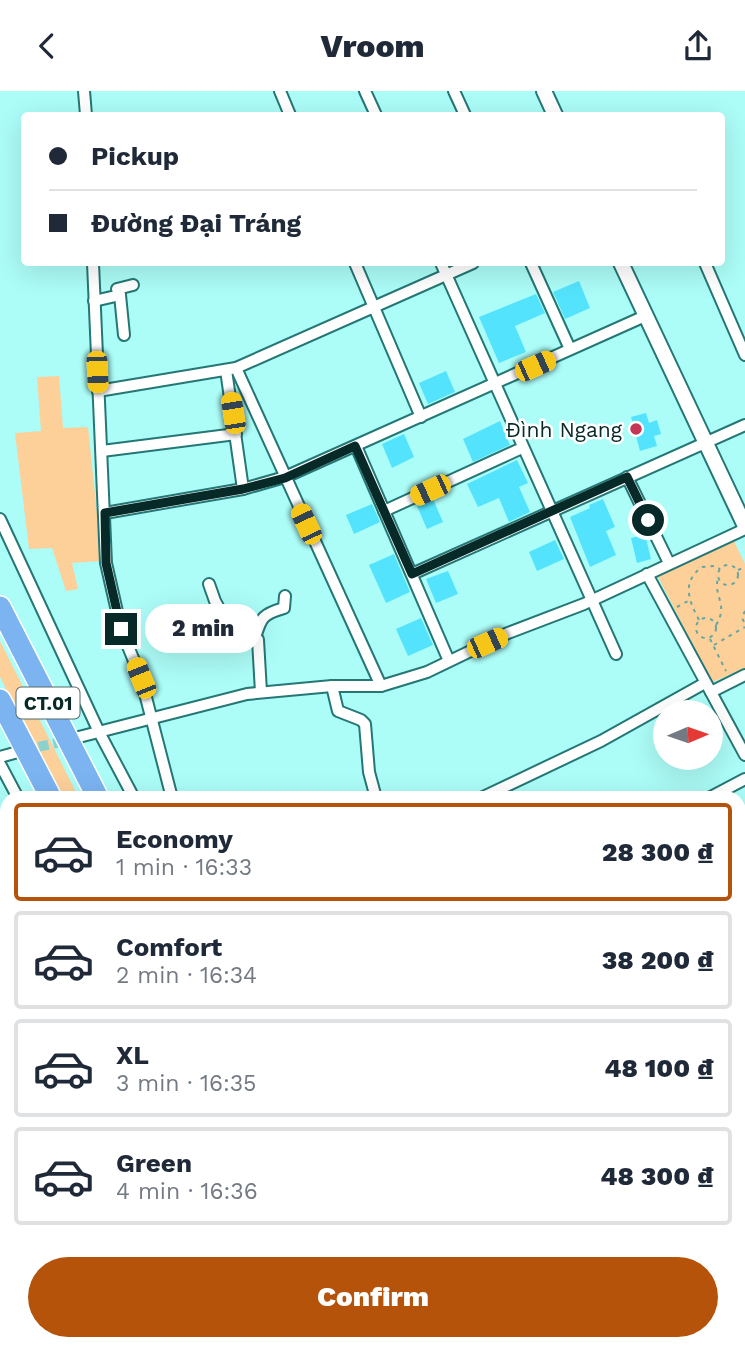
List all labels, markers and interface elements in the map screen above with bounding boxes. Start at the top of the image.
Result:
icon: back [28,27,66,65]
text: Vroom [320,27,425,65]
icon: share [679,27,717,65]
text: Pickup [91,141,179,171]
text: Đường Đại Tráng [91,208,301,238]
car [512,348,559,384]
car [86,350,109,394]
car [220,391,247,435]
place label: Đình Ngang [505,417,623,442]
marker: Đình Ngang [628,421,644,437]
car [407,472,454,508]
car [288,501,325,547]
route start [632,504,664,536]
callout: 2 min [146,605,261,653]
route end [105,613,137,645]
text: 2 min [172,615,234,642]
car [464,625,511,661]
car [124,655,159,701]
road number: CT.01 [16,687,80,719]
north arrow [653,700,723,770]
map controls [653,700,723,770]
icon: car [32,821,95,884]
text: Economy [116,824,233,854]
text: 28 300 ₫ [602,837,714,867]
text: 1 min · 16:33 [116,854,252,881]
icon: car [32,929,95,992]
text: Comfort [116,932,222,962]
text: 38 200 ₫ [602,945,714,975]
text: 2 min · 16:34 [116,962,257,989]
icon: car [32,1037,95,1100]
text: XL [116,1040,149,1070]
text: 48 100 ₫ [604,1053,714,1083]
text: 3 min · 16:35 [116,1070,257,1097]
icon: car [32,1145,95,1208]
text: Green [116,1148,192,1178]
text: 48 300 ₫ [600,1161,714,1191]
text: 4 min · 16:36 [116,1178,258,1205]
button: Confirm [28,1257,718,1337]

